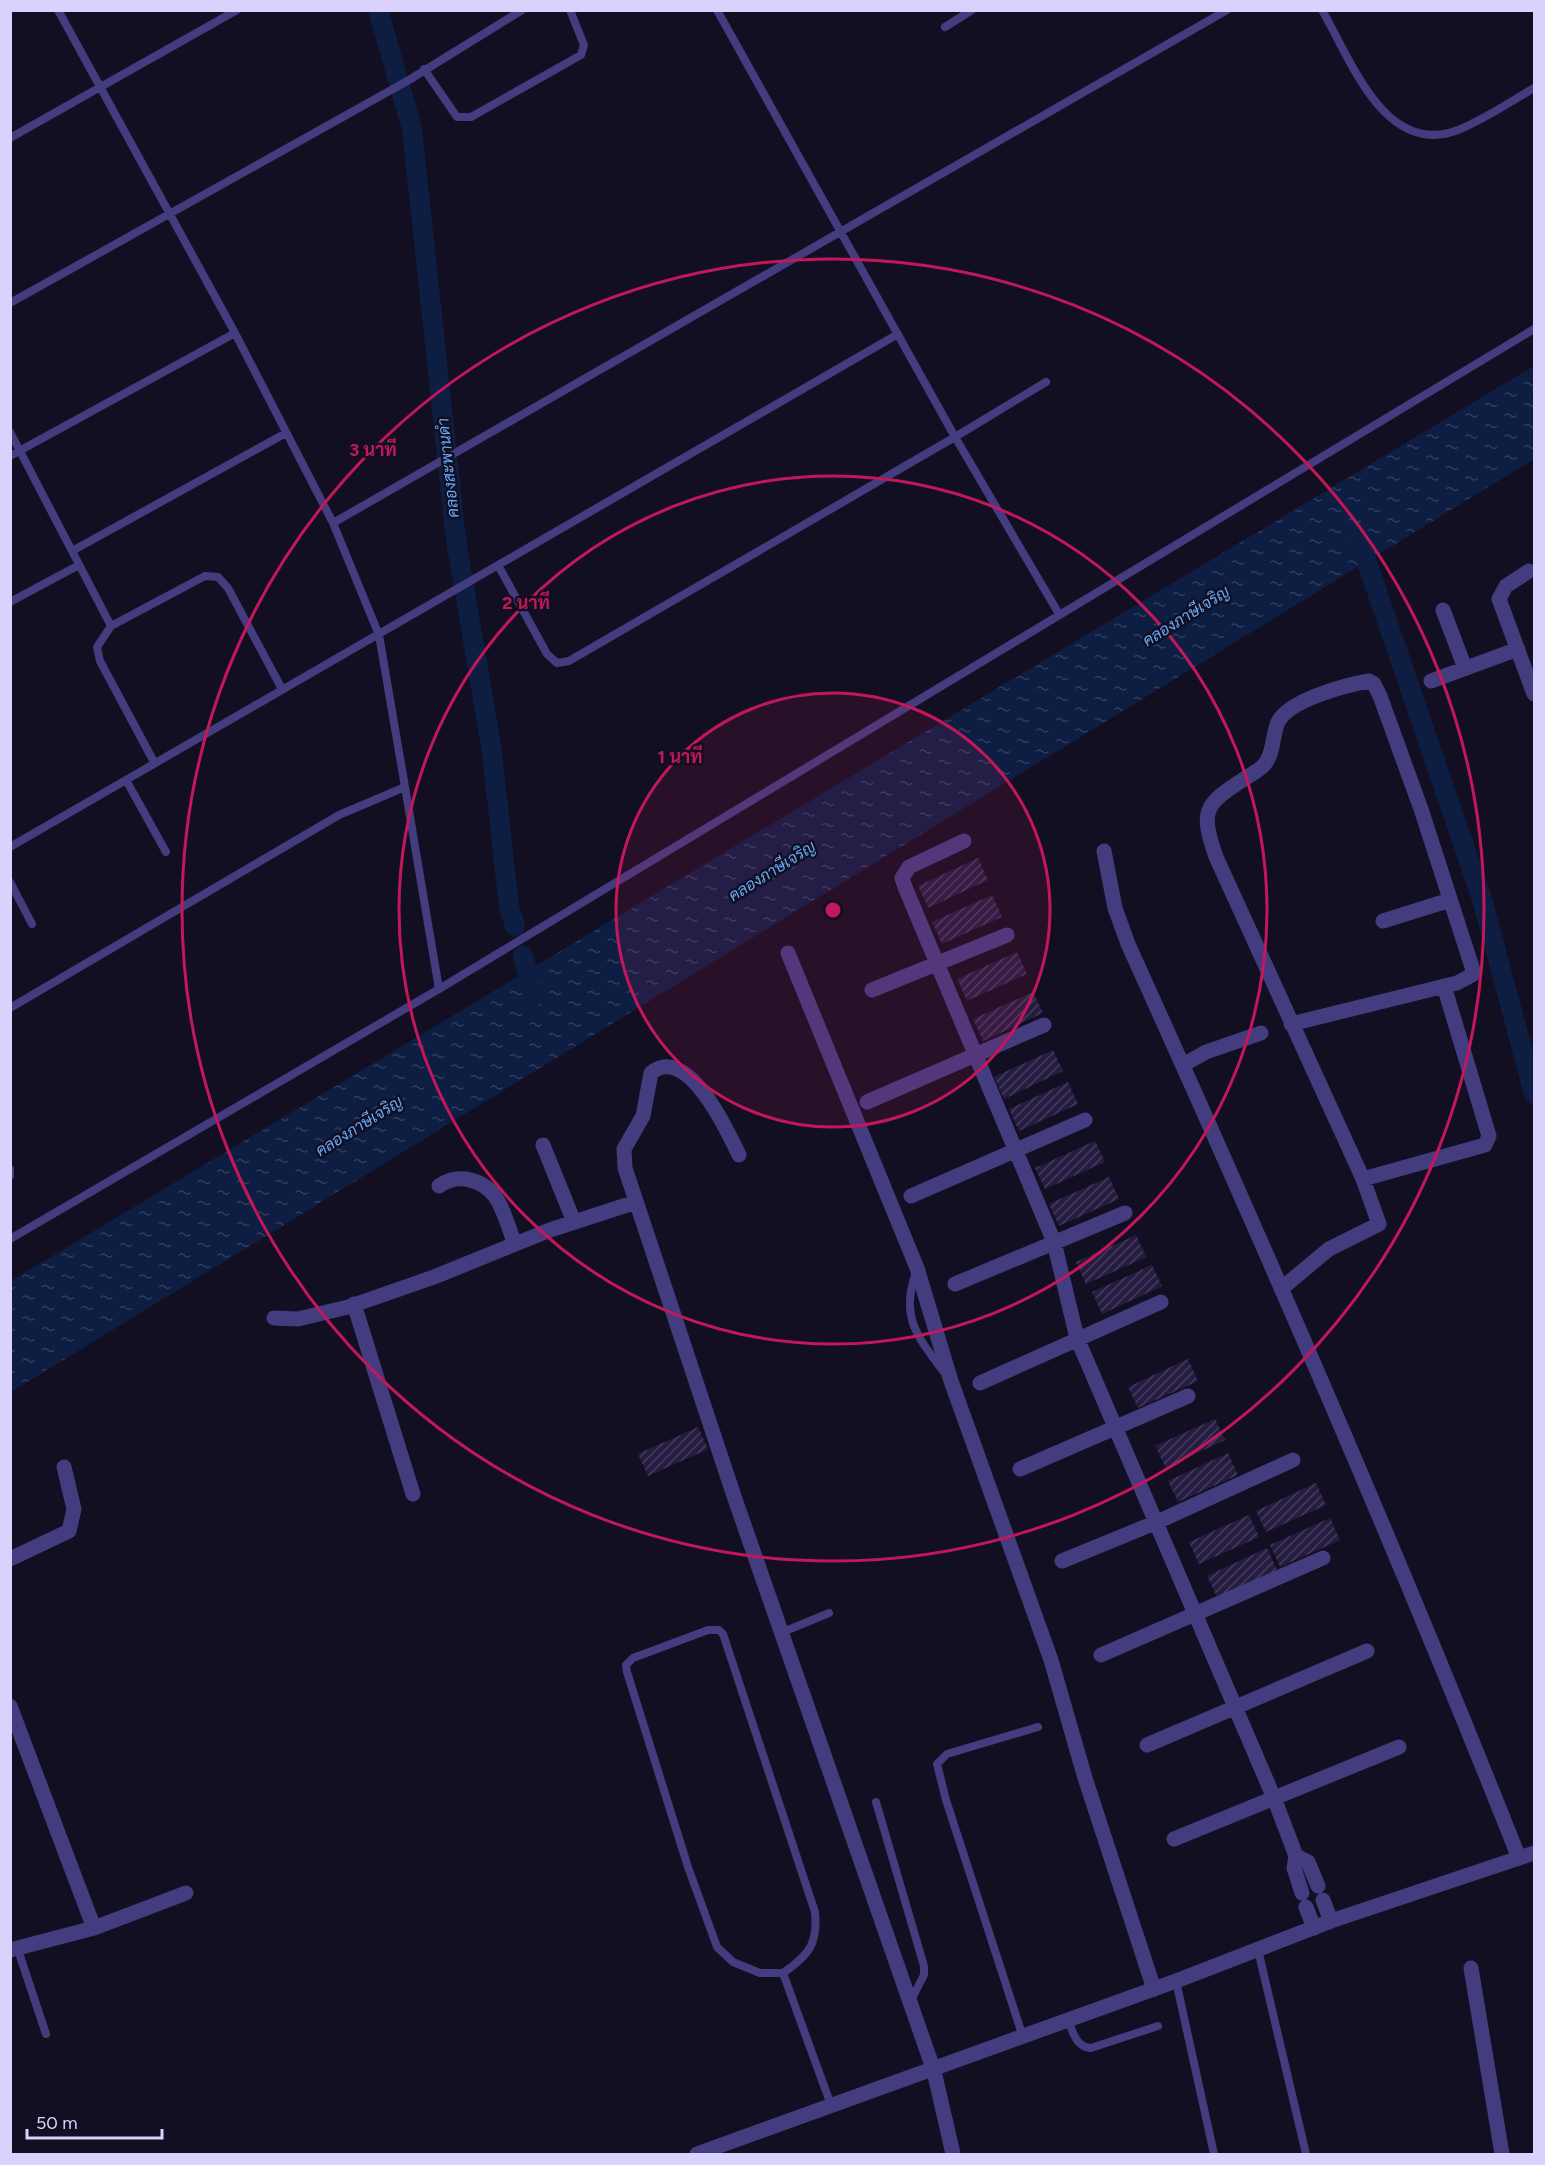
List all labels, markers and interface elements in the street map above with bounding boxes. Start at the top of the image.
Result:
water label: คลองสะพานดำ [433,417,463,519]
text: 3 นาที [349,437,397,461]
water label: คลองภาษีเจริญ [1138,580,1234,650]
text: 2 นาที [502,590,550,614]
text: 1 นาที [658,744,702,768]
water label: คลองภาษีเจริญ [724,835,820,905]
centre of rings [823,900,843,920]
water label: คลองภาษีเจริญ [311,1090,407,1160]
scale bar [27,2102,162,2140]
text: 50 m [36,2112,78,2134]

